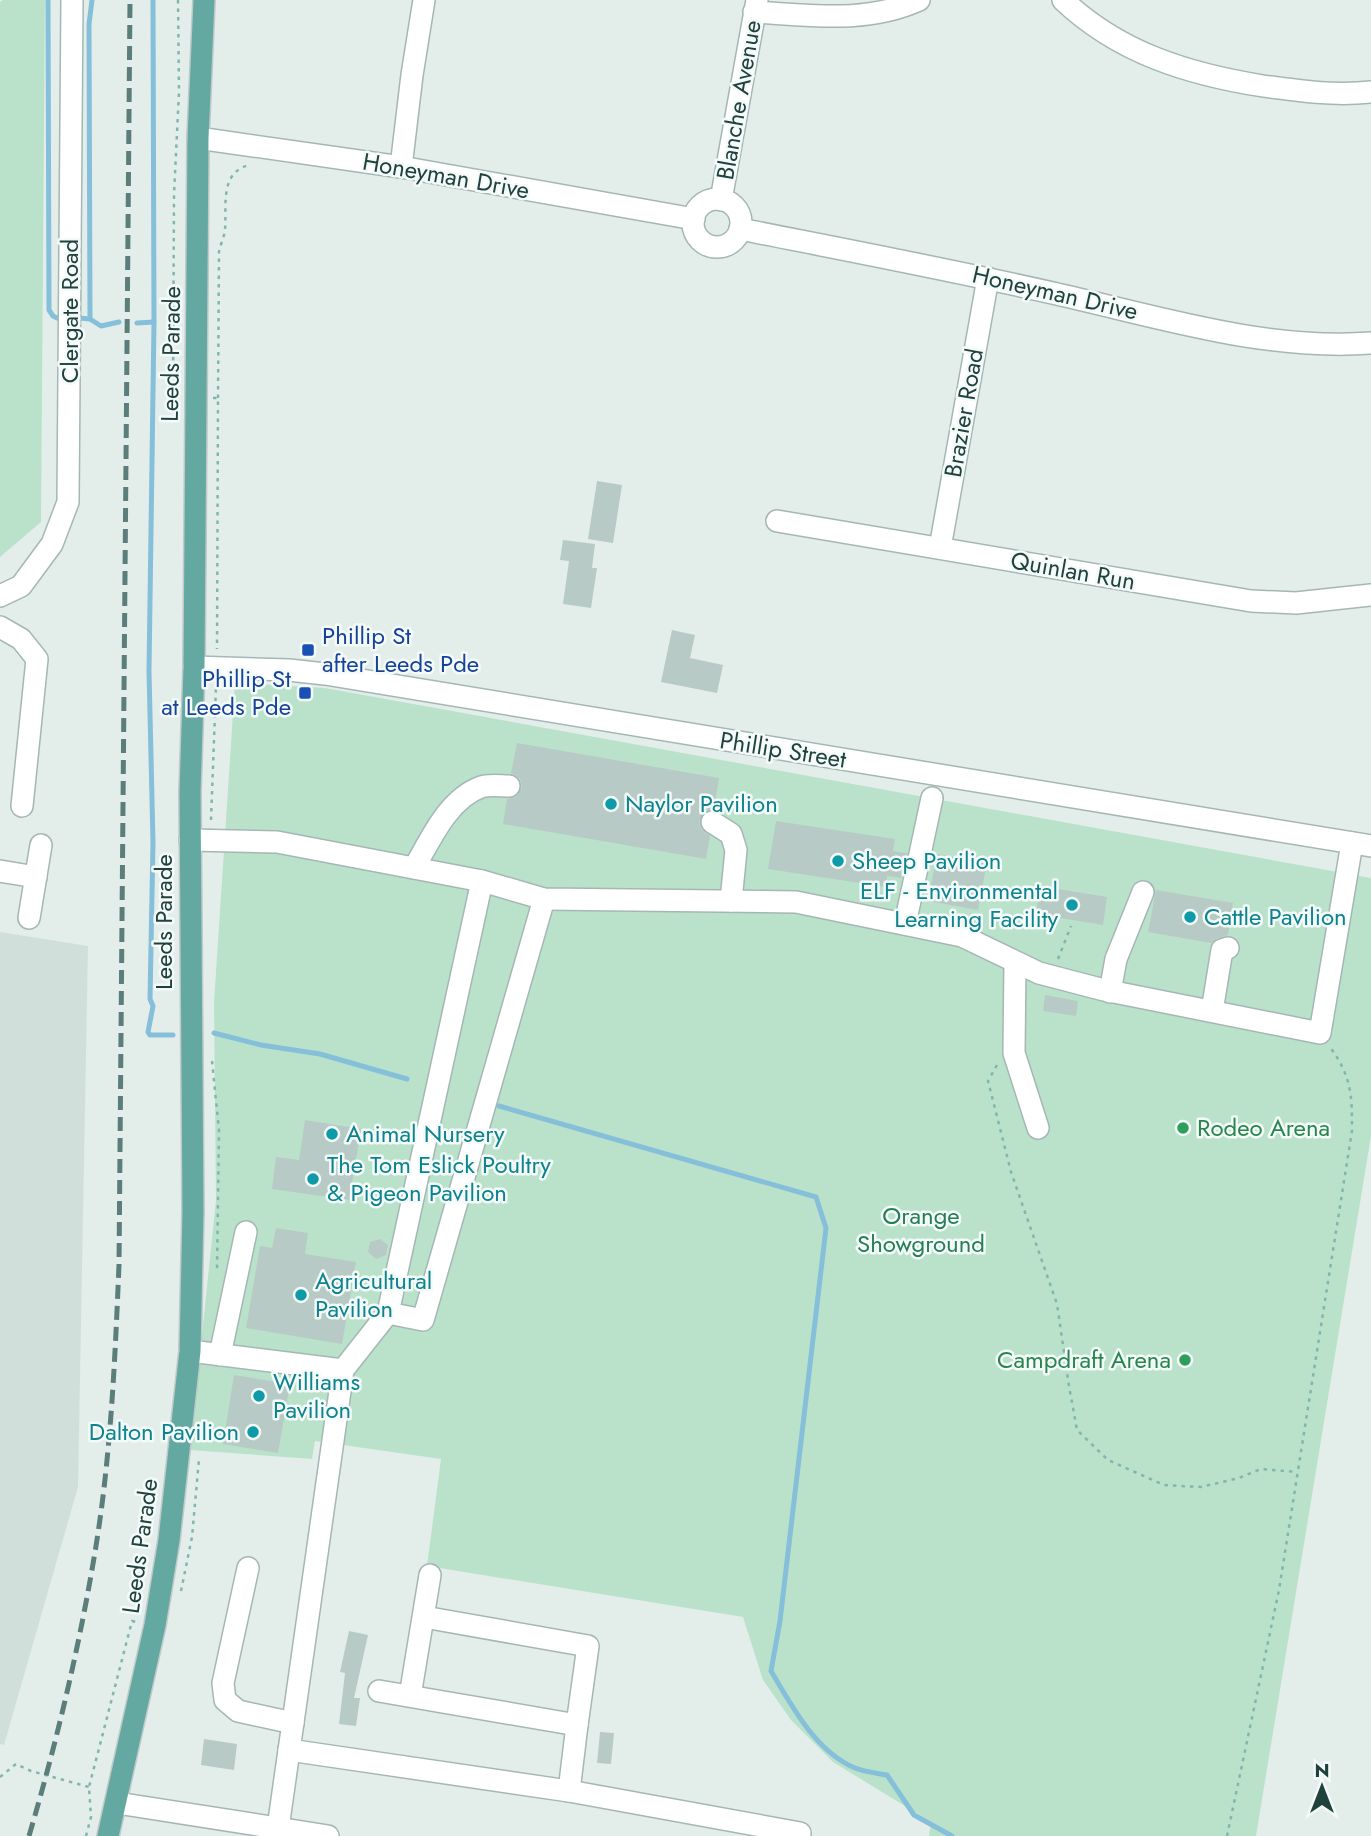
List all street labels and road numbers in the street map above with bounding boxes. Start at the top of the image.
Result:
street label: Blanche Avenue [707,17,770,182]
street label: Honeyman Drive [360,144,532,207]
street label: Clergate Road [52,239,87,383]
street label: Honeyman Drive [969,256,1141,329]
street label: Leeds Parade [152,286,189,422]
street label: Brazier Road [935,346,992,480]
street label: Quinlan Run [1008,542,1138,599]
street label: Phillip Street [717,722,849,777]
street label: Leeds Parade [146,854,181,990]
street label: Leeds Parade [113,1476,166,1616]

